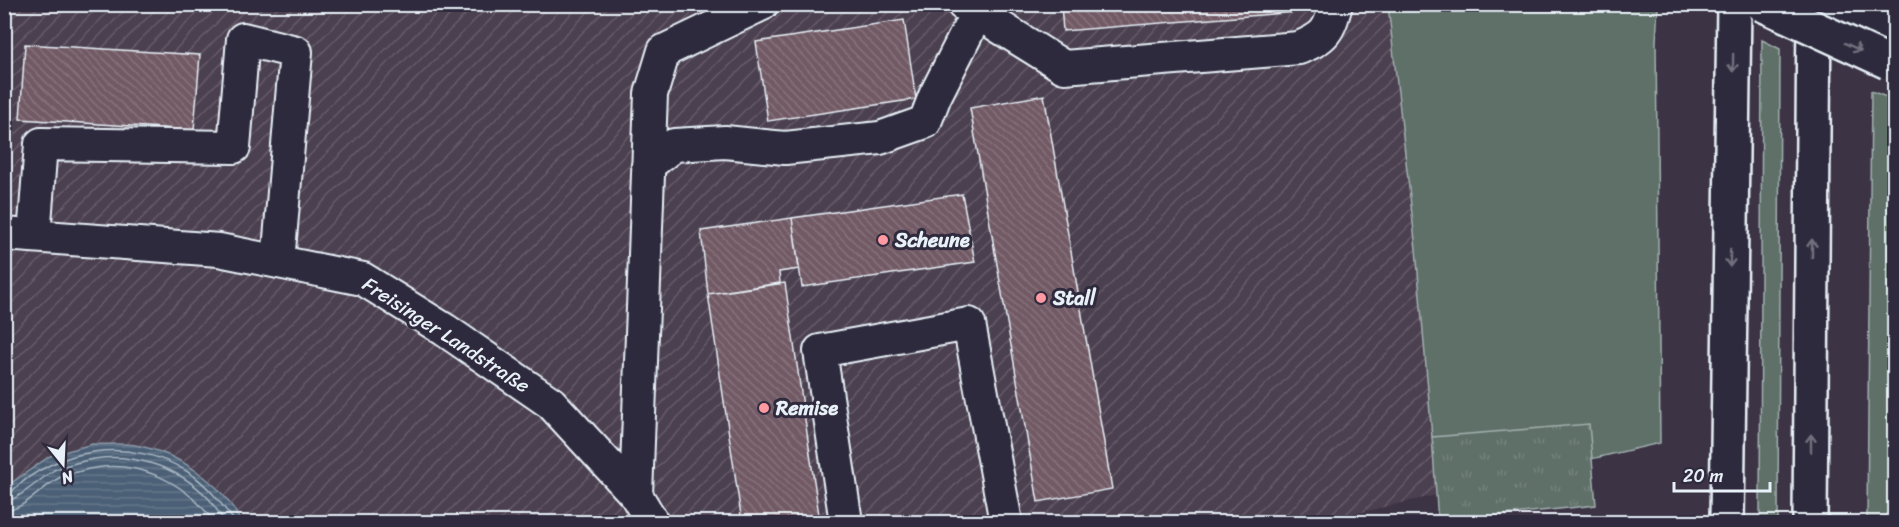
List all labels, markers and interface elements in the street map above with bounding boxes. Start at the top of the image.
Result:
one-way arrow [1844,41,1862,53]
one-way arrow [1727,52,1739,72]
place label: Scheune [894,223,970,258]
marker: Scheune [876,233,890,247]
one-way arrow [1806,239,1818,259]
one-way arrow [1725,247,1736,267]
street label: Freisinger Landstraße [355,267,537,403]
place label: Stall [1052,281,1097,316]
marker: Stall [1034,291,1048,305]
place label: Remise [775,391,838,426]
marker: Remise [757,401,771,415]
north arrow [33,434,93,494]
one-way arrow [1805,434,1817,454]
scale bar [1674,455,1770,493]
text: 20 m [1683,460,1723,492]
text: N [57,462,78,494]

